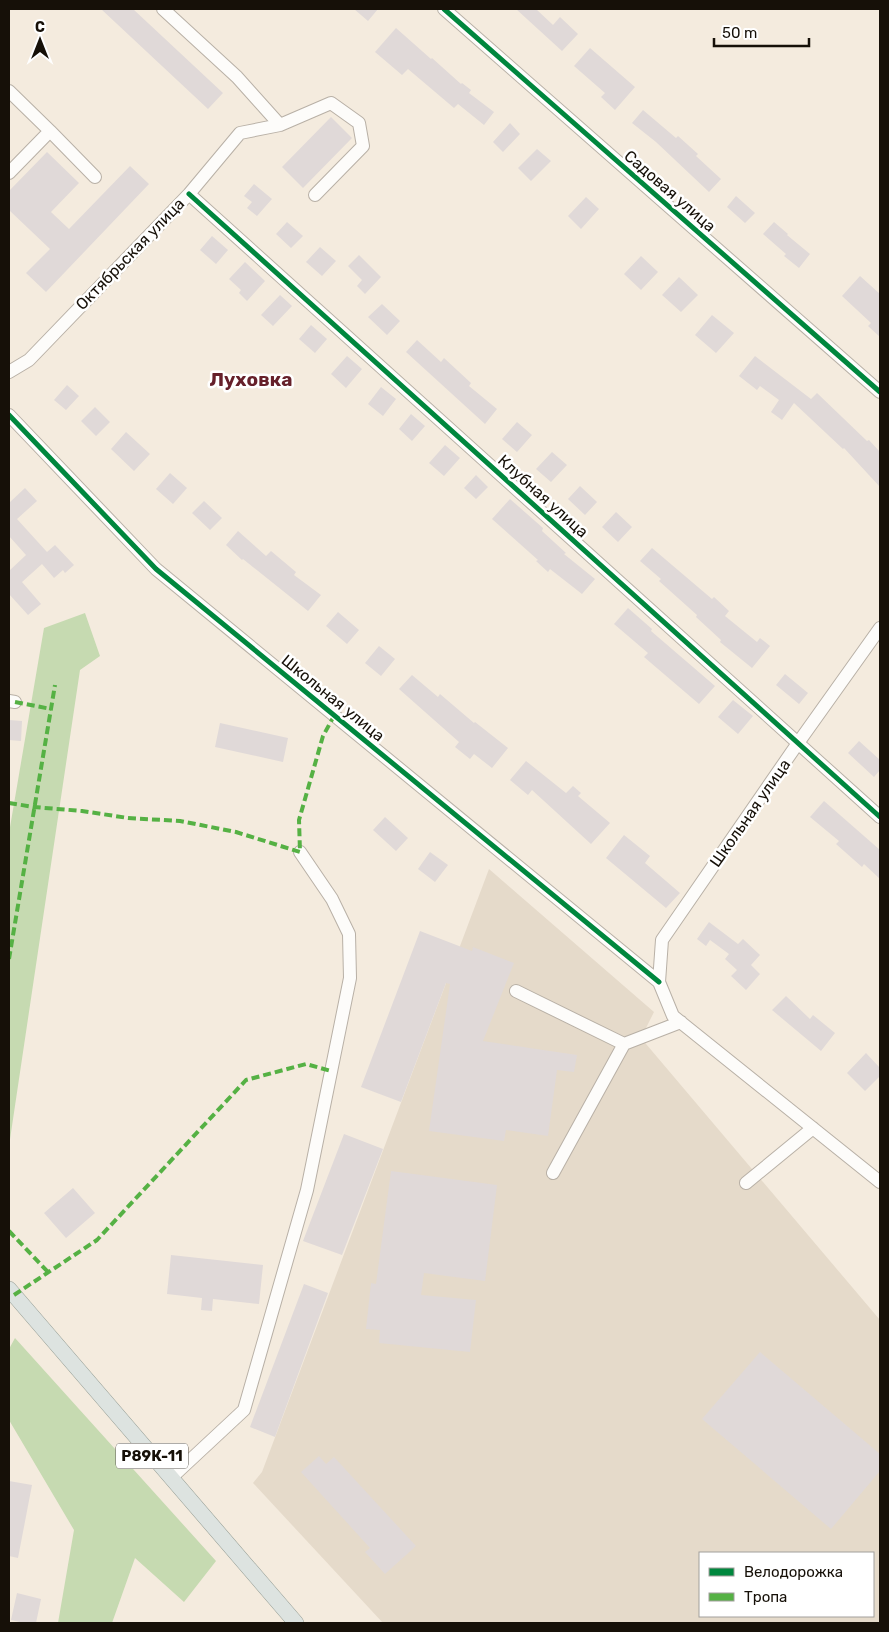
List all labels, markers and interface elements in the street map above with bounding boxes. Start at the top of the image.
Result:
north arrow [15,15,65,65]
scale bar [714,15,809,47]
text: С [35,19,45,36]
text: 50 m [722,24,757,42]
street label: Садовая улица [620,146,720,236]
street label: Октябрьская улица [72,194,188,314]
district label: Луховка [210,368,292,391]
street label: Клубная улица [494,451,592,541]
street label: Школьная улица [278,651,388,745]
street label: Школьная улица [706,755,794,871]
road number: Р89К-11 [116,1444,188,1468]
legend [699,1552,874,1617]
text: Велодорожка [744,1563,843,1581]
text: Тропа [744,1588,787,1606]

